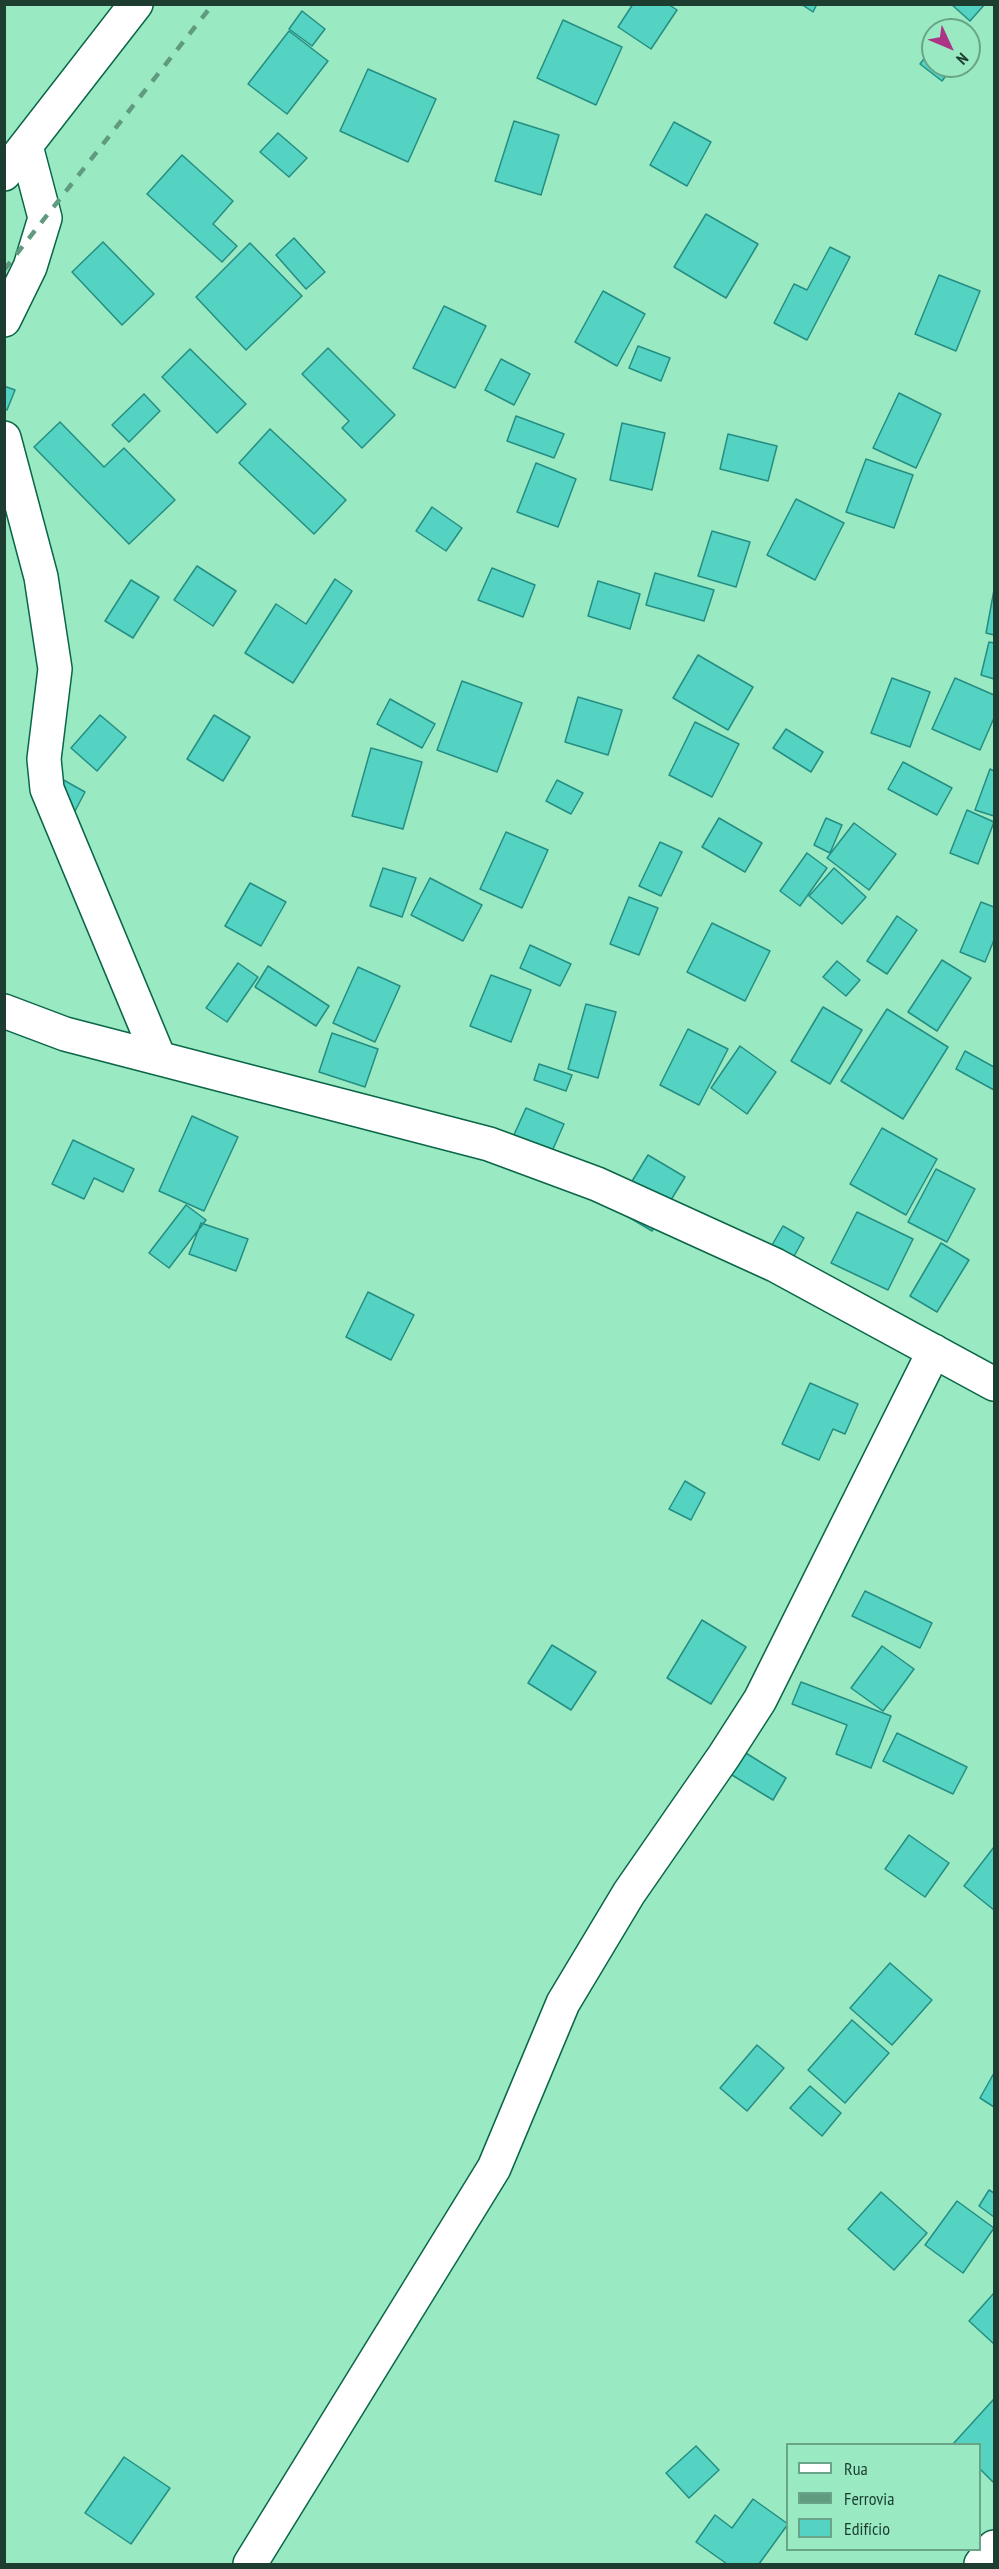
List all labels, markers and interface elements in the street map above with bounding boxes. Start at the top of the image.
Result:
north arrow [921,18,981,78]
text: N [952,49,973,69]
legend [786,2443,981,2551]
text: Rua [844,2457,868,2480]
text: Ferrovia [844,2487,894,2510]
text: Edifício [844,2517,890,2540]

